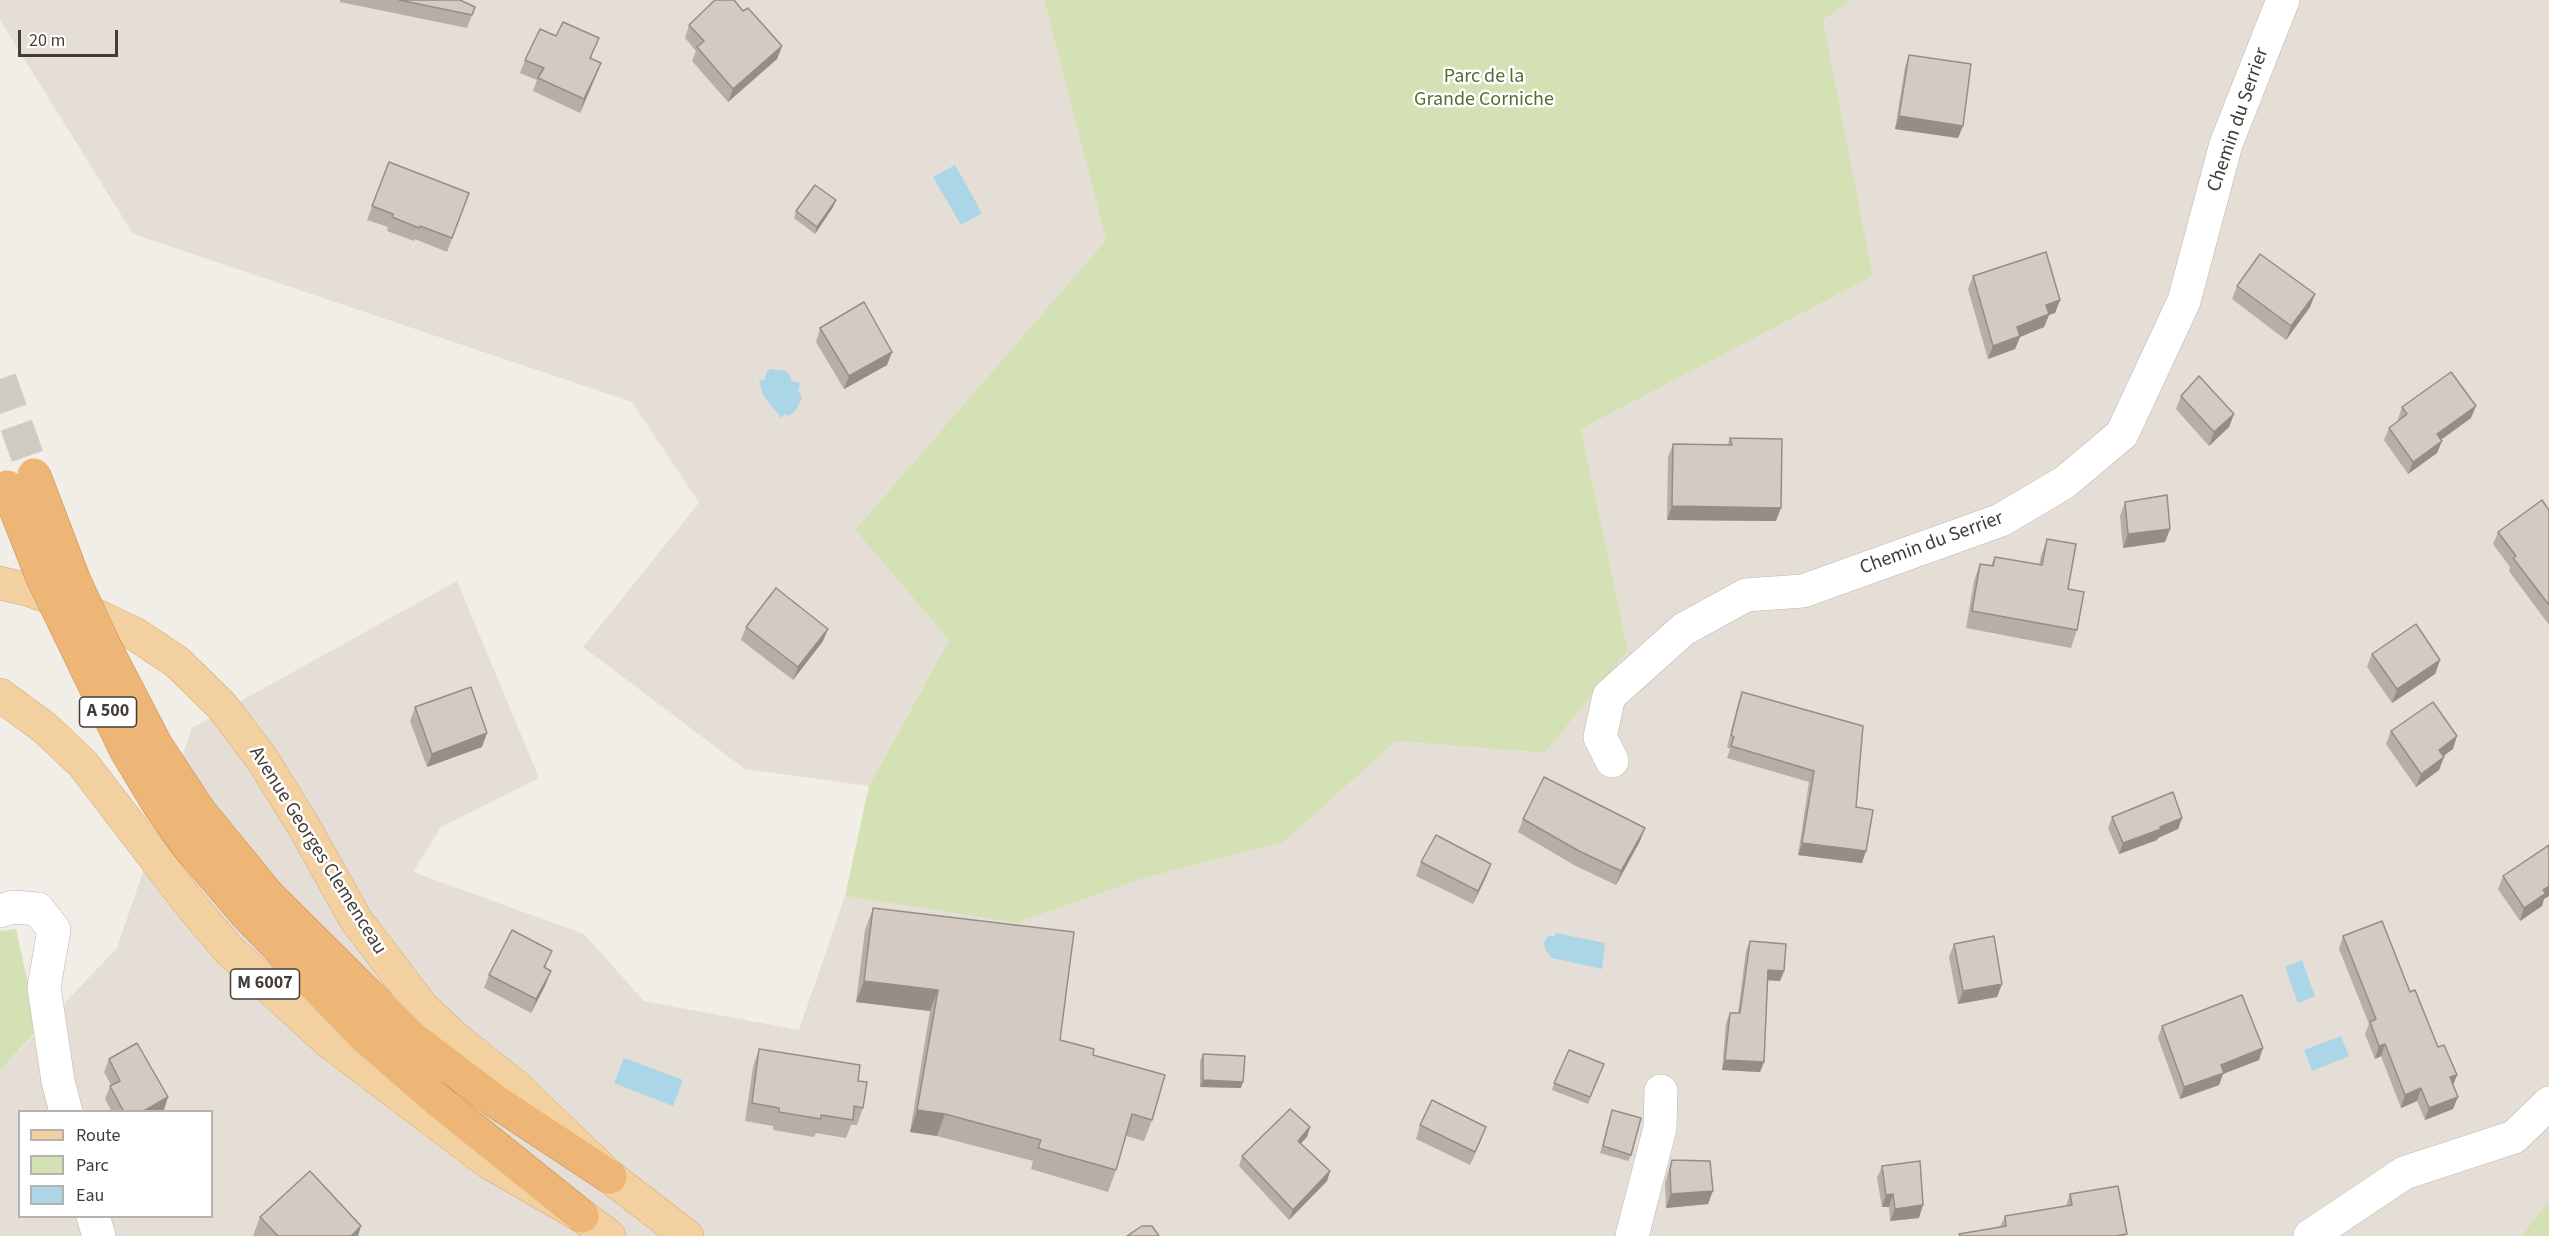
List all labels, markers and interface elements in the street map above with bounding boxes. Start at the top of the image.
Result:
scale bar [21,18,122,56]
text: 20 m [29,28,65,53]
street label: Chemin du Serrier [2203,45,2275,195]
park label: Parc de la Grande Corniche [1414,66,1554,113]
street label: Chemin du Serrier [1857,507,2007,581]
road number: A 500 [80,697,136,727]
street label: Avenue Georges Clemenceau [243,743,391,959]
road number: M 6007 [230,969,300,999]
legend [18,1110,213,1218]
text: Route [76,1123,120,1148]
text: Parc [76,1153,109,1178]
text: Eau [76,1183,104,1208]

